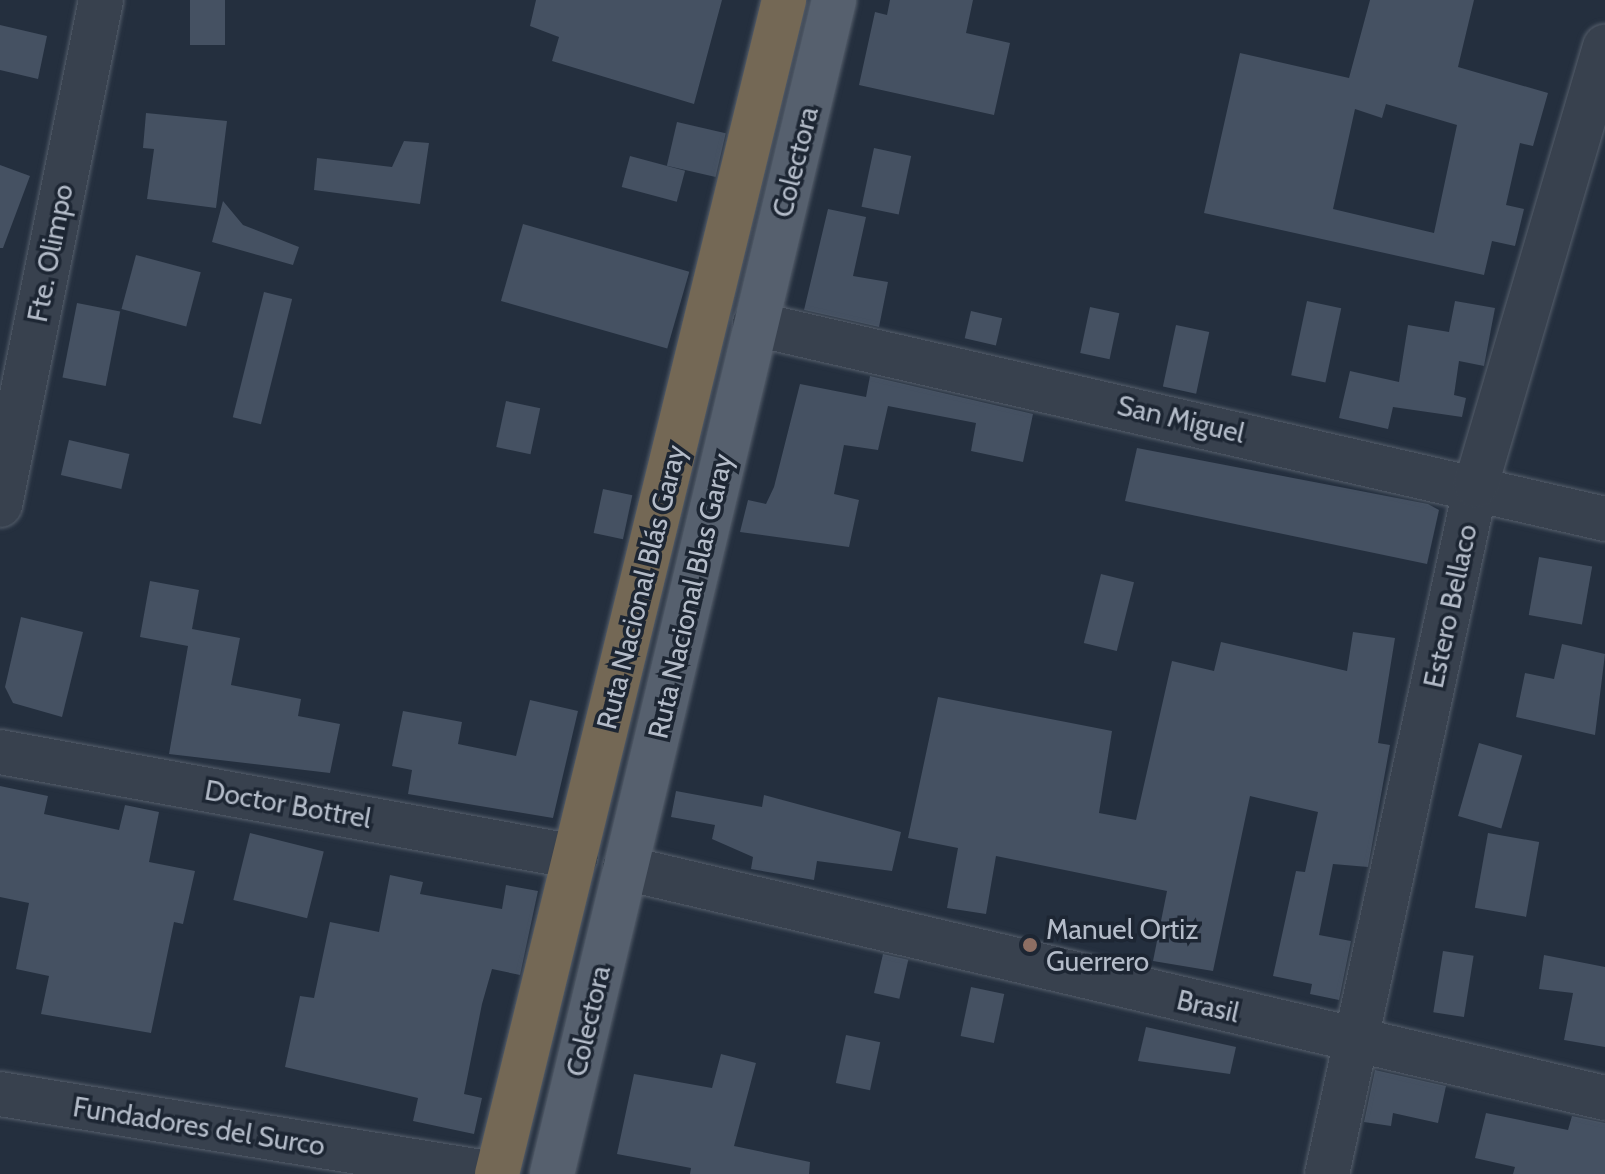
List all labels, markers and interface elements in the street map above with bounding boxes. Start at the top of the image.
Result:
street label: Colectora [765,103,825,221]
street label: Fte. Olimpo [20,181,80,325]
street label: San Miguel [1114,388,1248,450]
street label: Ruta Nacional Blás Garay [589,441,693,733]
street label: Ruta Nacional Blas Garay [641,450,739,742]
street label: Estero Bellaco [1416,521,1484,691]
street label: Doctor Bottrel [202,773,374,835]
place label: Manuel Ortiz Guerrero [1046,912,1198,978]
marker: Manuel Ortiz Guerrero [1021,936,1039,954]
street label: Colectora [559,962,617,1080]
street label: Brasil [1174,983,1242,1029]
street label: Fundadores del Surco [71,1089,327,1163]

